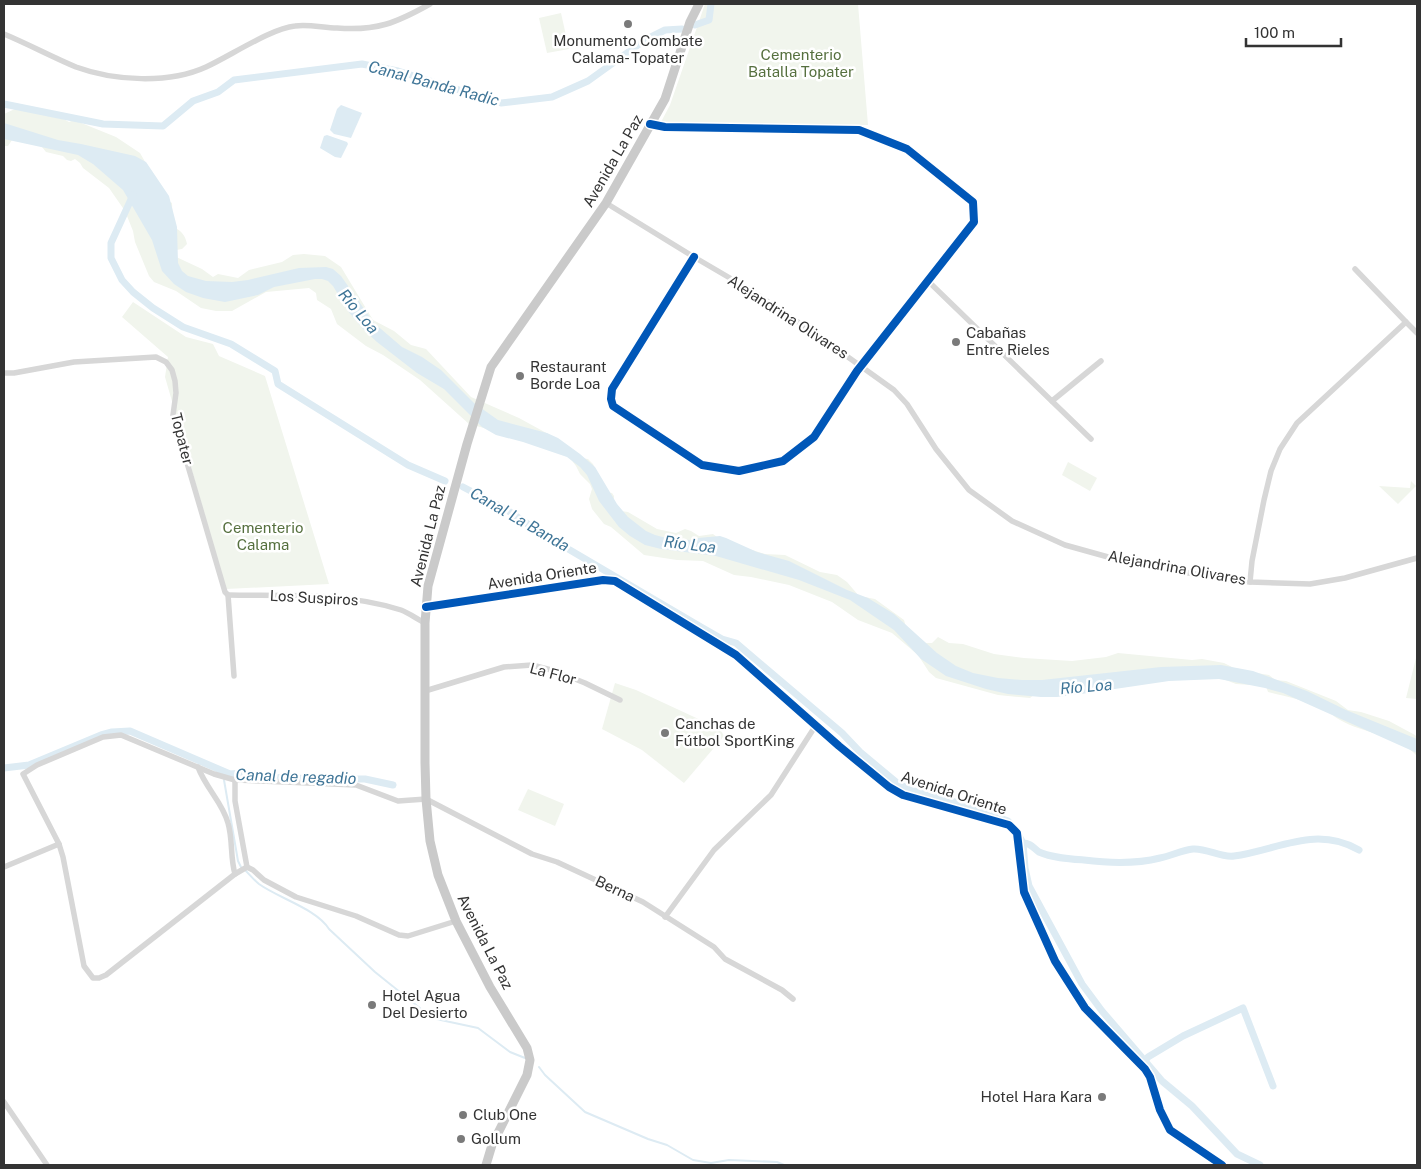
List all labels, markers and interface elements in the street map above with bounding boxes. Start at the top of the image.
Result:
scale bar [1246,15,1341,47]
marker: Monumento Combate Calama- Topater [622,18,634,30]
text: 100 m [1254,24,1295,41]
place label: Monumento Combate Calama- Topater [553,32,703,66]
park label: Cementerio Batalla Topater [748,46,854,80]
water label: Canal Banda Radic [366,57,501,110]
street label: Avenida La Paz [579,111,646,210]
street label: Alejandrina Olivares [725,271,852,362]
water label: Río Loa [334,285,383,338]
place label: Cabañas Entre Rieles [966,324,1050,358]
marker: Cabañas Entre Rieles [950,336,962,348]
place label: Restaurant Borde Loa [530,358,607,392]
marker: Restaurant Borde Loa [514,370,526,382]
street label: Topater [168,411,197,467]
street label: Avenida La Paz [407,483,448,588]
water label: Canal La Banda [467,483,573,556]
park label: Cementerio Calama [223,519,303,553]
water label: Río Loa [663,532,717,557]
street label: Alejandrina Olivares [1107,547,1248,588]
street label: Avenida Oriente [486,558,598,593]
street label: Los Suspiros [269,587,359,608]
street label: La Flor [528,659,579,688]
water label: Río Loa [1059,675,1113,698]
place label: Canchas de Fútbol SportKing [675,715,795,749]
marker: Canchas de Fútbol SportKing [659,727,671,739]
water label: Canal de regadio [235,765,357,788]
street label: Avenida Oriente [899,767,1009,818]
street label: Berna [593,872,638,905]
street label: Avenida La Paz [454,892,517,992]
place label: Hotel Agua Del Desierto [382,987,468,1021]
marker: Hotel Agua Del Desierto [366,999,378,1011]
place label: Hotel Hara Kara [981,1088,1092,1105]
marker: Hotel Hara Kara [1096,1091,1108,1103]
place label: Club One [473,1106,537,1123]
marker: Club One [457,1109,469,1121]
place label: Gollum [471,1130,521,1147]
marker: Gollum [455,1133,467,1145]

